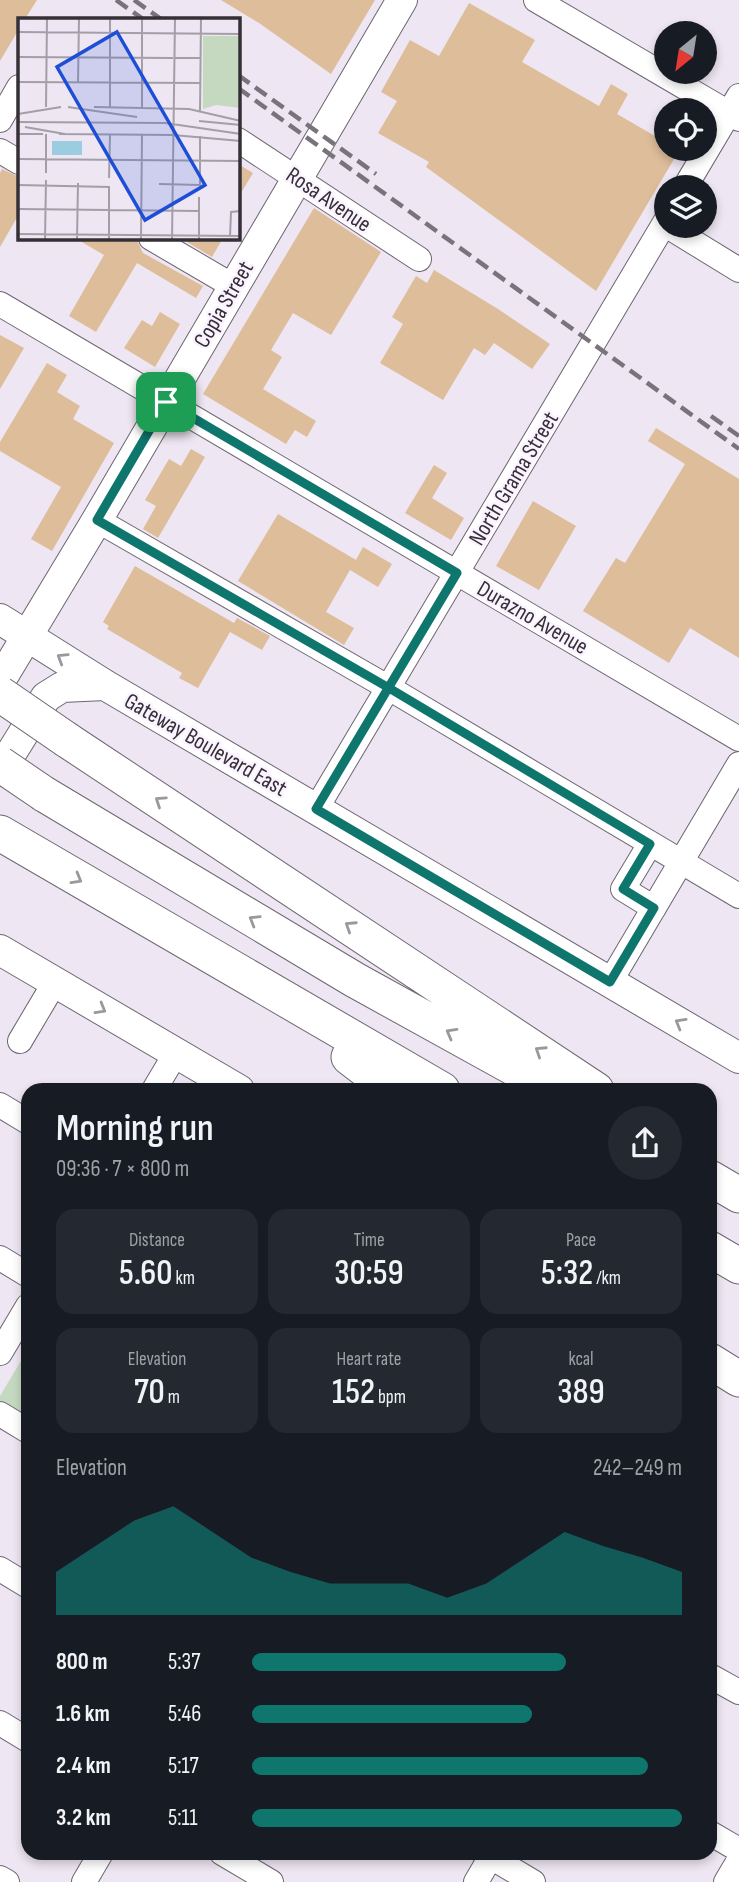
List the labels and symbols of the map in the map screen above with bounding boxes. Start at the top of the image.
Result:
inset map [18,18,240,240]
north arrow [654,21,718,84]
street label: Rosa Avenue [280,161,376,239]
street label: Copia Street [188,256,260,353]
pin [136,372,196,432]
street label: North Grama Street [463,407,565,550]
street label: Durazno Avenue [472,575,593,661]
one-way arrow [57,654,70,667]
street label: Gateway Boulevard East [119,687,292,803]
one-way arrow [155,796,168,809]
one-way arrow [69,871,82,884]
one-way arrow [249,915,262,928]
one-way arrow [345,922,358,935]
one-way arrow [94,1001,107,1014]
one-way arrow [675,1018,688,1031]
one-way arrow [446,1028,459,1041]
one-way arrow [535,1047,548,1060]

